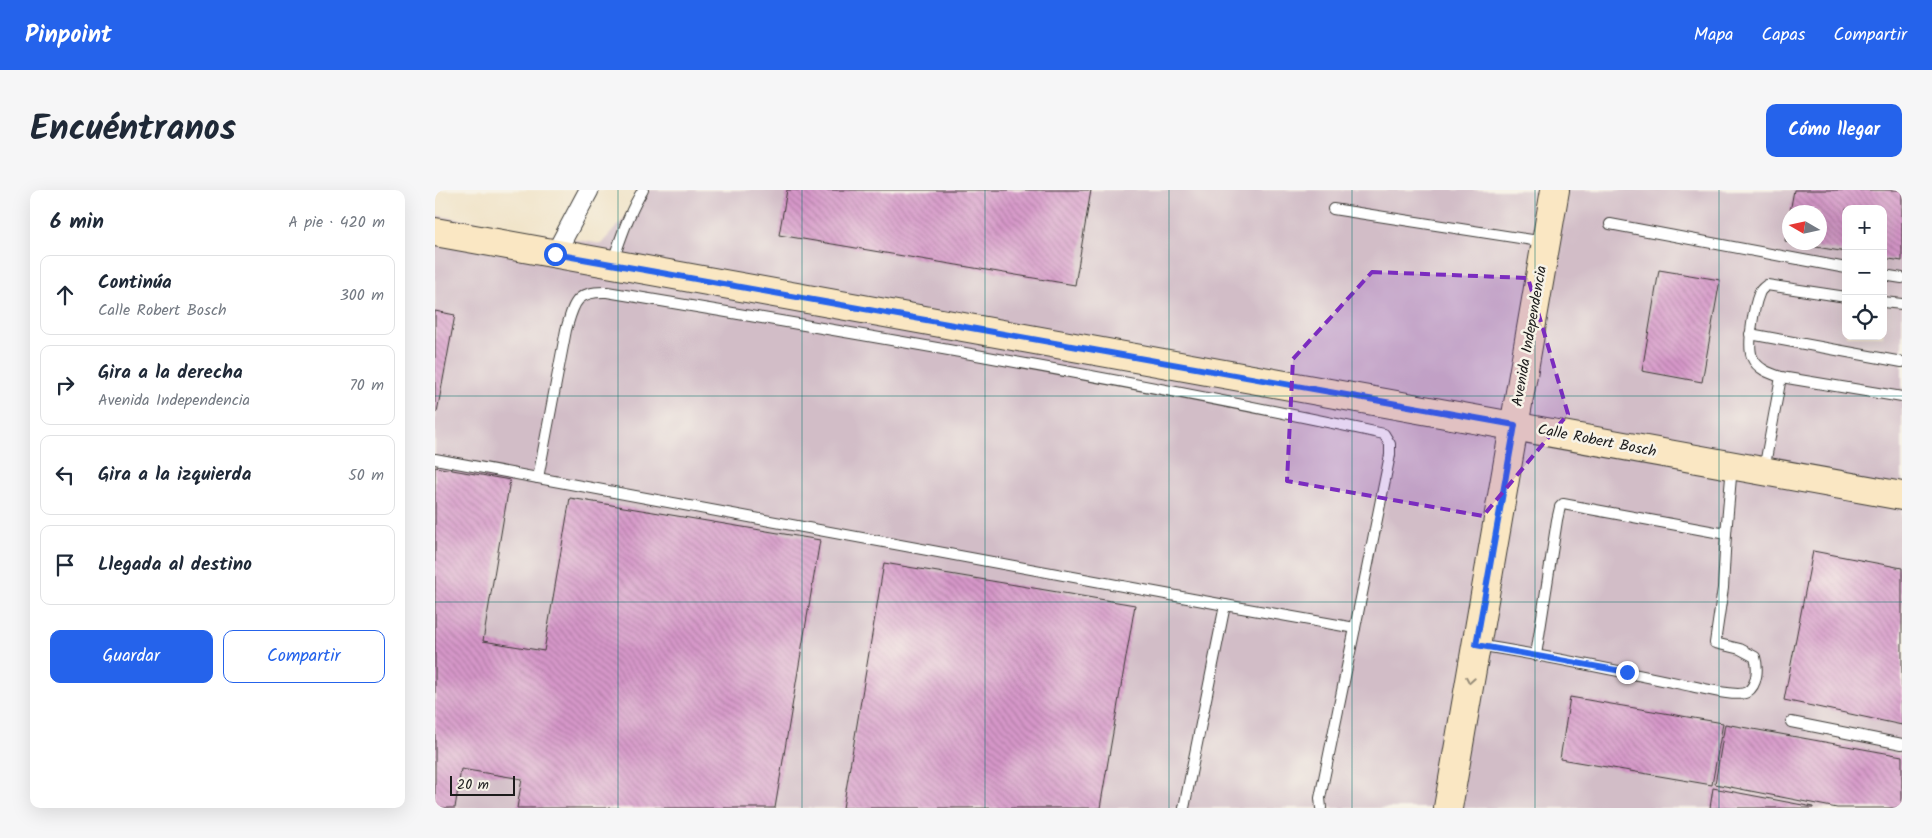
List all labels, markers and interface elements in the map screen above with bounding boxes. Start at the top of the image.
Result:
text: Pinpoint [25,16,112,55]
text: Mapa [1694,21,1734,50]
text: Capas [1762,21,1806,50]
text: Compartir [1834,21,1907,50]
text: Encuéntranos [30,102,236,158]
button: Cómo llegar [1766,104,1902,157]
north arrow [1782,205,1827,250]
map controls [1842,205,1887,340]
button: + [1842,205,1887,250]
text: 6 min [50,206,104,239]
text: A pie · 420 m [288,210,385,235]
route start [544,243,567,266]
button: − [1842,250,1887,295]
street label: Avenida Independencia [1506,264,1554,408]
text: Continúa [98,268,172,298]
icon: ahead [51,281,79,309]
text: 300 m [340,283,384,308]
button: locate [1842,295,1887,340]
text: Calle Robert Bosch [98,298,227,323]
text: Gira a la derecha [98,358,243,388]
icon: right [51,371,79,399]
text: 70 m [349,373,384,398]
text: Avenida Independencia [98,388,250,413]
street label: Calle Robert Bosch [1536,418,1658,464]
text: Gira a la izquierda [98,460,251,490]
icon: left [51,461,79,489]
text: 50 m [348,463,384,488]
text: Llegada al destino [98,550,252,580]
icon: arrive [51,551,79,579]
button: Guardar [50,630,213,683]
button: Compartir [223,630,385,683]
route end [1616,661,1639,684]
one-way arrow [1465,676,1475,684]
scale bar [450,773,515,796]
text: 20 m [457,774,489,796]

